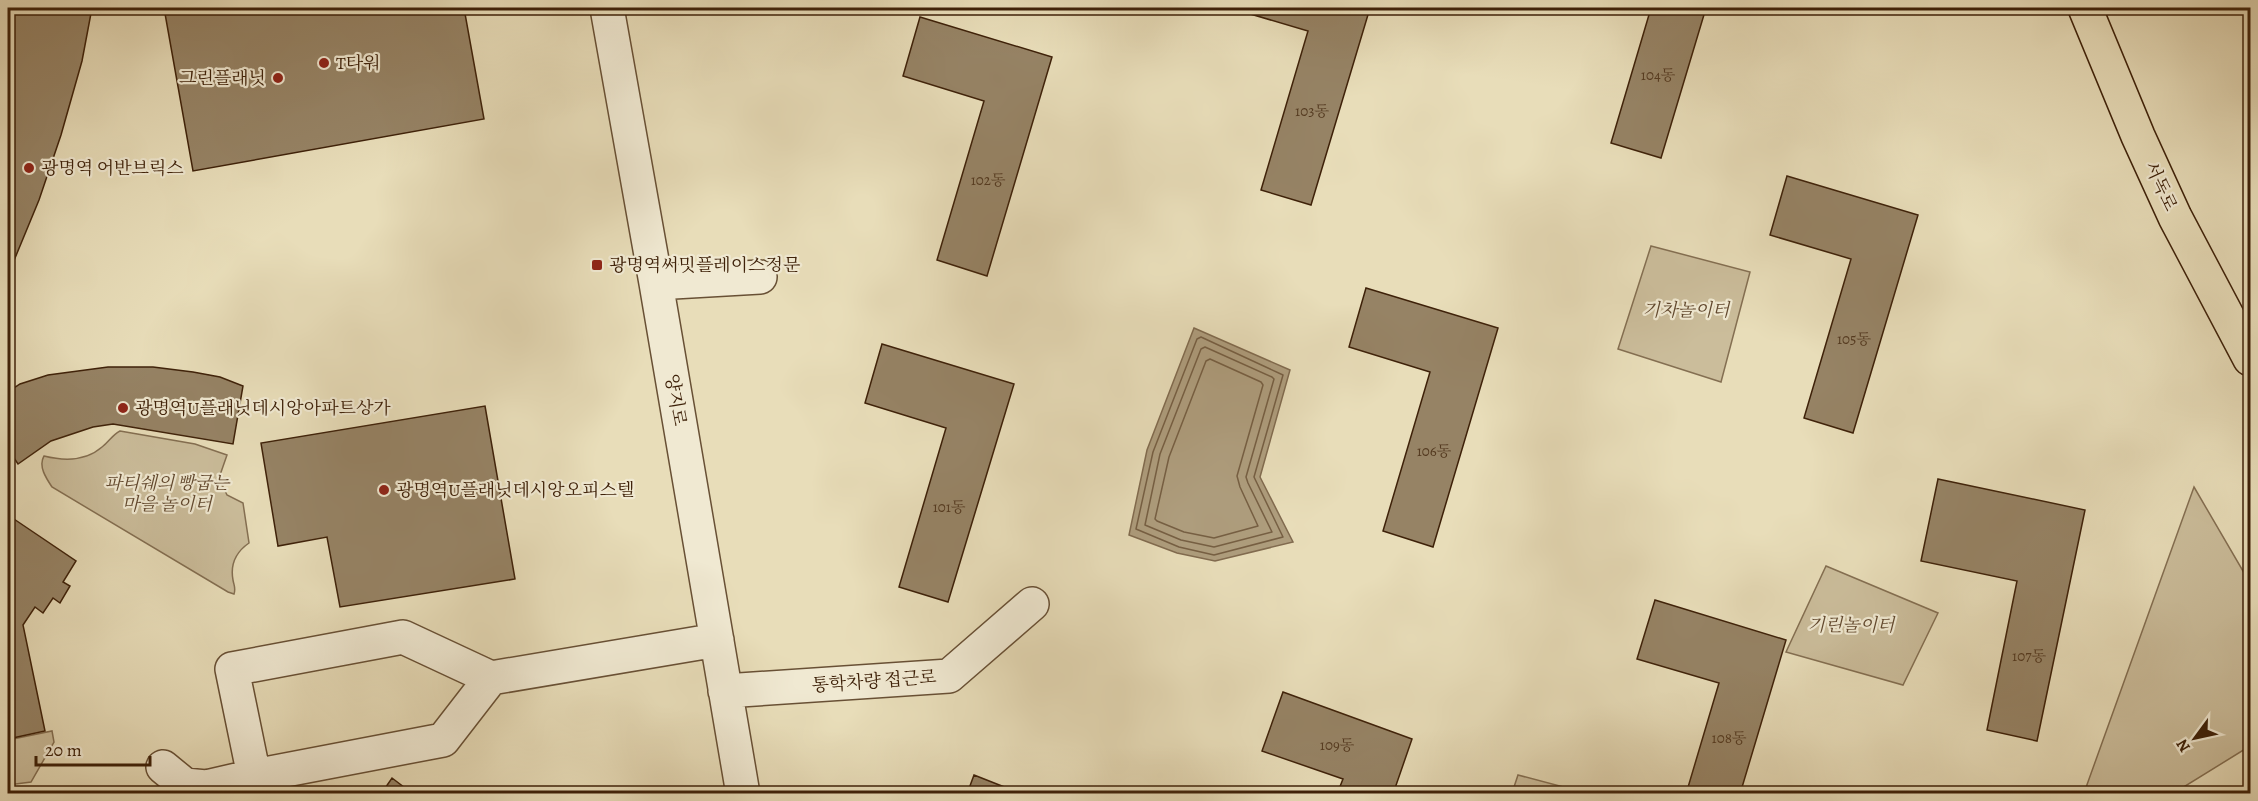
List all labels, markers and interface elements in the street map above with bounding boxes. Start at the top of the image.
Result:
place label: T타워 [336,51,381,75]
marker: T타워 [317,56,331,70]
house number: 104동 [1641,65,1676,85]
place label: 그린플래닛 [179,66,266,90]
marker: 그린플래닛 [271,71,285,85]
house number: 103동 [1295,101,1329,121]
place label: 광명역 어반브릭스 [41,156,184,180]
street label: 서독로 [2139,157,2183,215]
marker: 광명역 어반브릭스 [22,161,36,175]
house number: 102동 [971,170,1006,190]
place label: 광명역써밋플레이스정문 [609,253,801,277]
marker: 광명역써밋플레이스정문 [590,258,604,272]
park label: 기차놀이터 [1643,298,1731,322]
house number: 105동 [1837,329,1872,349]
street label: 양지로 [660,372,692,428]
place label: 광명역U플래닛데시앙아파트상가 [135,396,391,420]
marker: 광명역U플래닛데시앙아파트상가 [116,401,130,415]
house number: 106동 [1417,441,1452,461]
park label: 파티쉐의 빵굽는 마을 놀이터 [105,471,231,516]
place label: 광명역U플래닛데시앙오피스텔 [396,478,634,502]
marker: 광명역U플래닛데시앙오피스텔 [377,483,391,497]
house number: 101동 [933,497,966,517]
park label: 기린놀이터 [1808,613,1896,637]
house number: 107동 [2012,646,2046,666]
street label: 통학차량 접근로 [811,665,937,697]
north arrow [2165,708,2225,768]
house number: 108동 [1712,728,1747,748]
scale bar [36,729,150,767]
text: N [2171,734,2196,757]
house number: 109동 [1320,735,1355,755]
text: 20 m [45,738,82,762]

